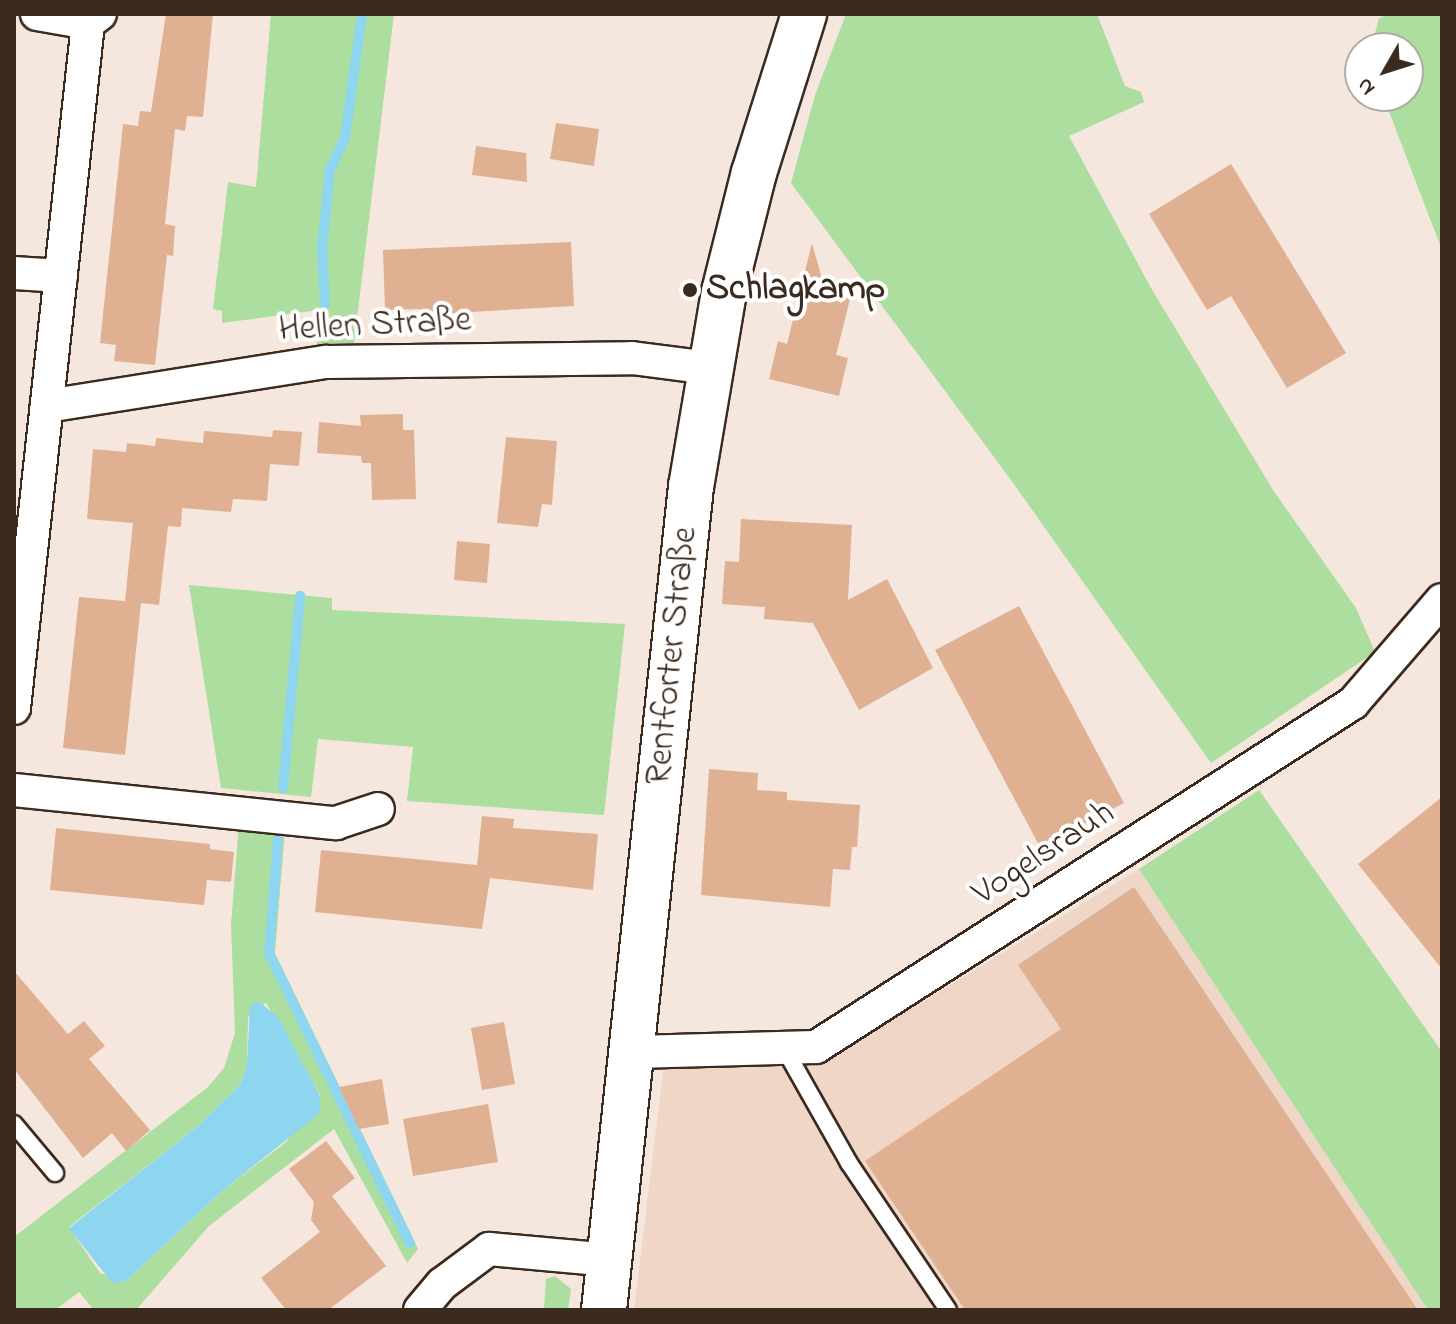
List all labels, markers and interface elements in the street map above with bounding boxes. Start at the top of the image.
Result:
north arrow [1344,32,1424,112]
text: N [1350,70,1384,102]
place label: Schlagkamp [706,268,885,312]
marker: Schlagkamp [681,281,699,299]
street label: Hellen Straße [278,299,472,353]
street label: Rentforter Straße [638,525,708,787]
street label: Vogelsrauh [965,792,1123,916]

